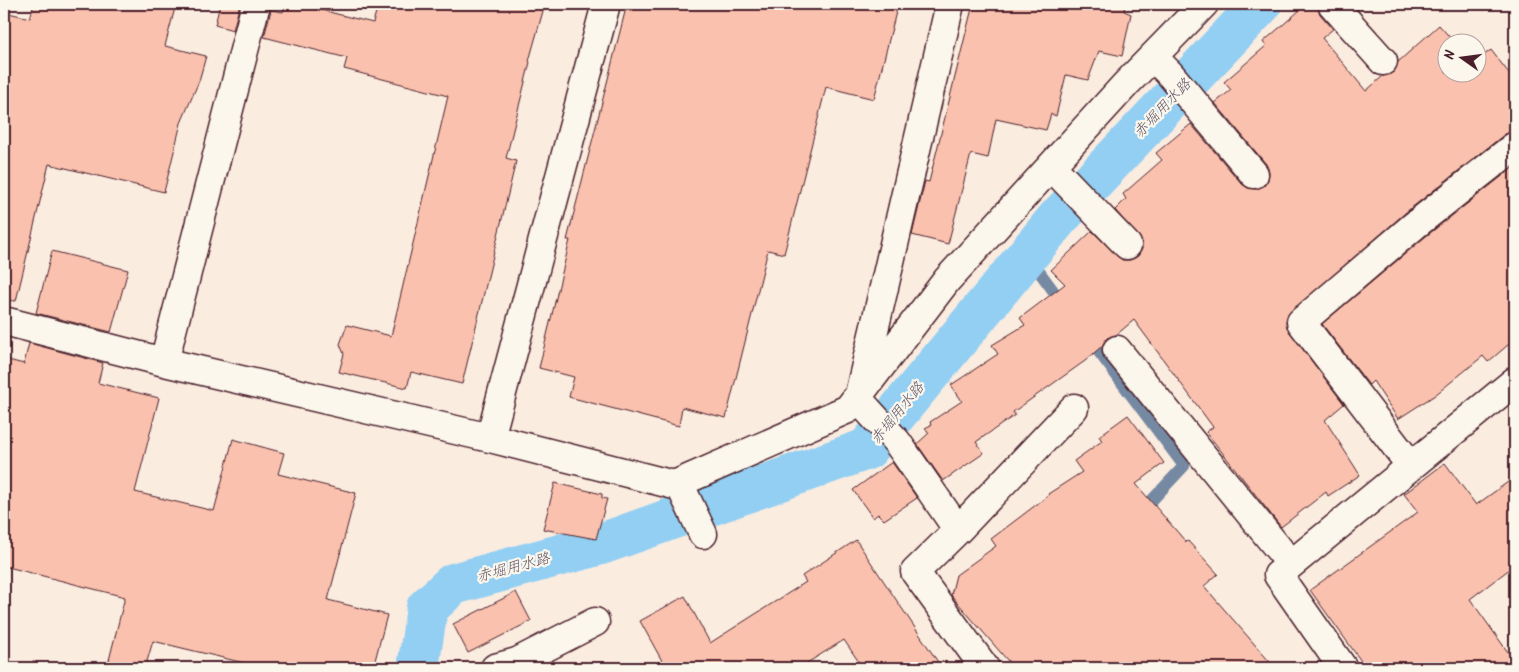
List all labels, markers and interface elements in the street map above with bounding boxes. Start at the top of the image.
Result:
north arrow [1436,32,1486,82]
text: N [1439,48,1462,62]
water label: 赤堀用水路 [1128,73,1198,144]
water label: 赤堀用水路 [865,376,931,450]
water label: 赤堀用水路 [474,546,554,589]

